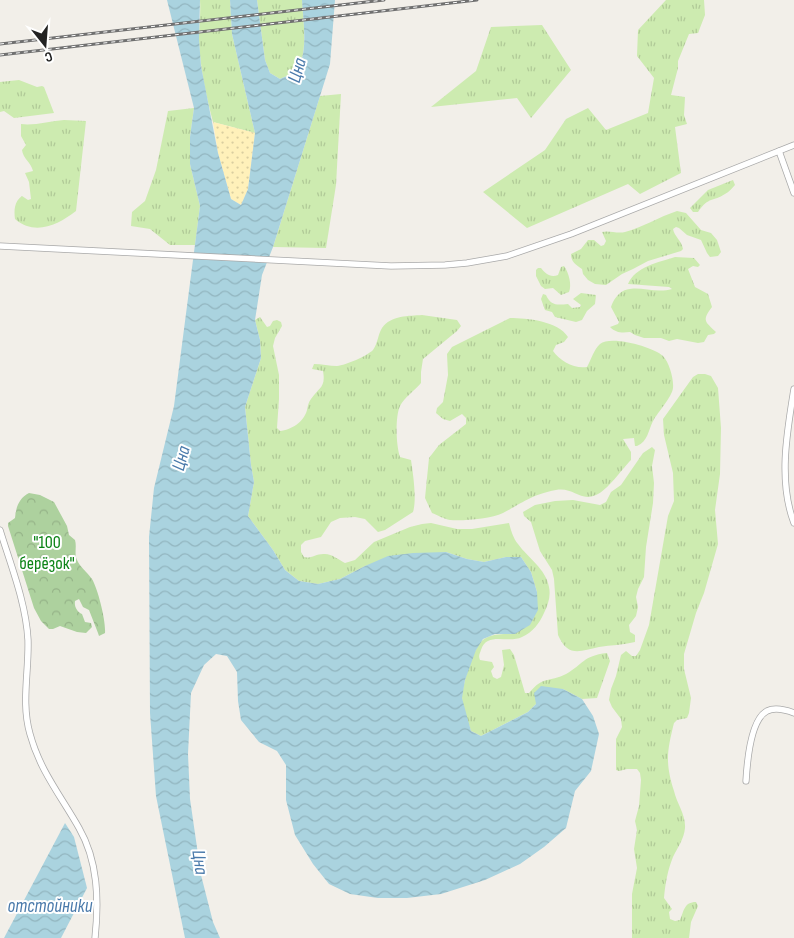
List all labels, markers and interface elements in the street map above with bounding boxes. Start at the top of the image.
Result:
north arrow [20,20,70,70]
text: С [43,48,55,66]
water label: Цна [283,55,312,86]
water label: Цна [167,443,196,473]
park label: "100 берёзок" [19,532,75,574]
water label: Цна [186,848,213,876]
water label: отстойники [8,895,93,918]

